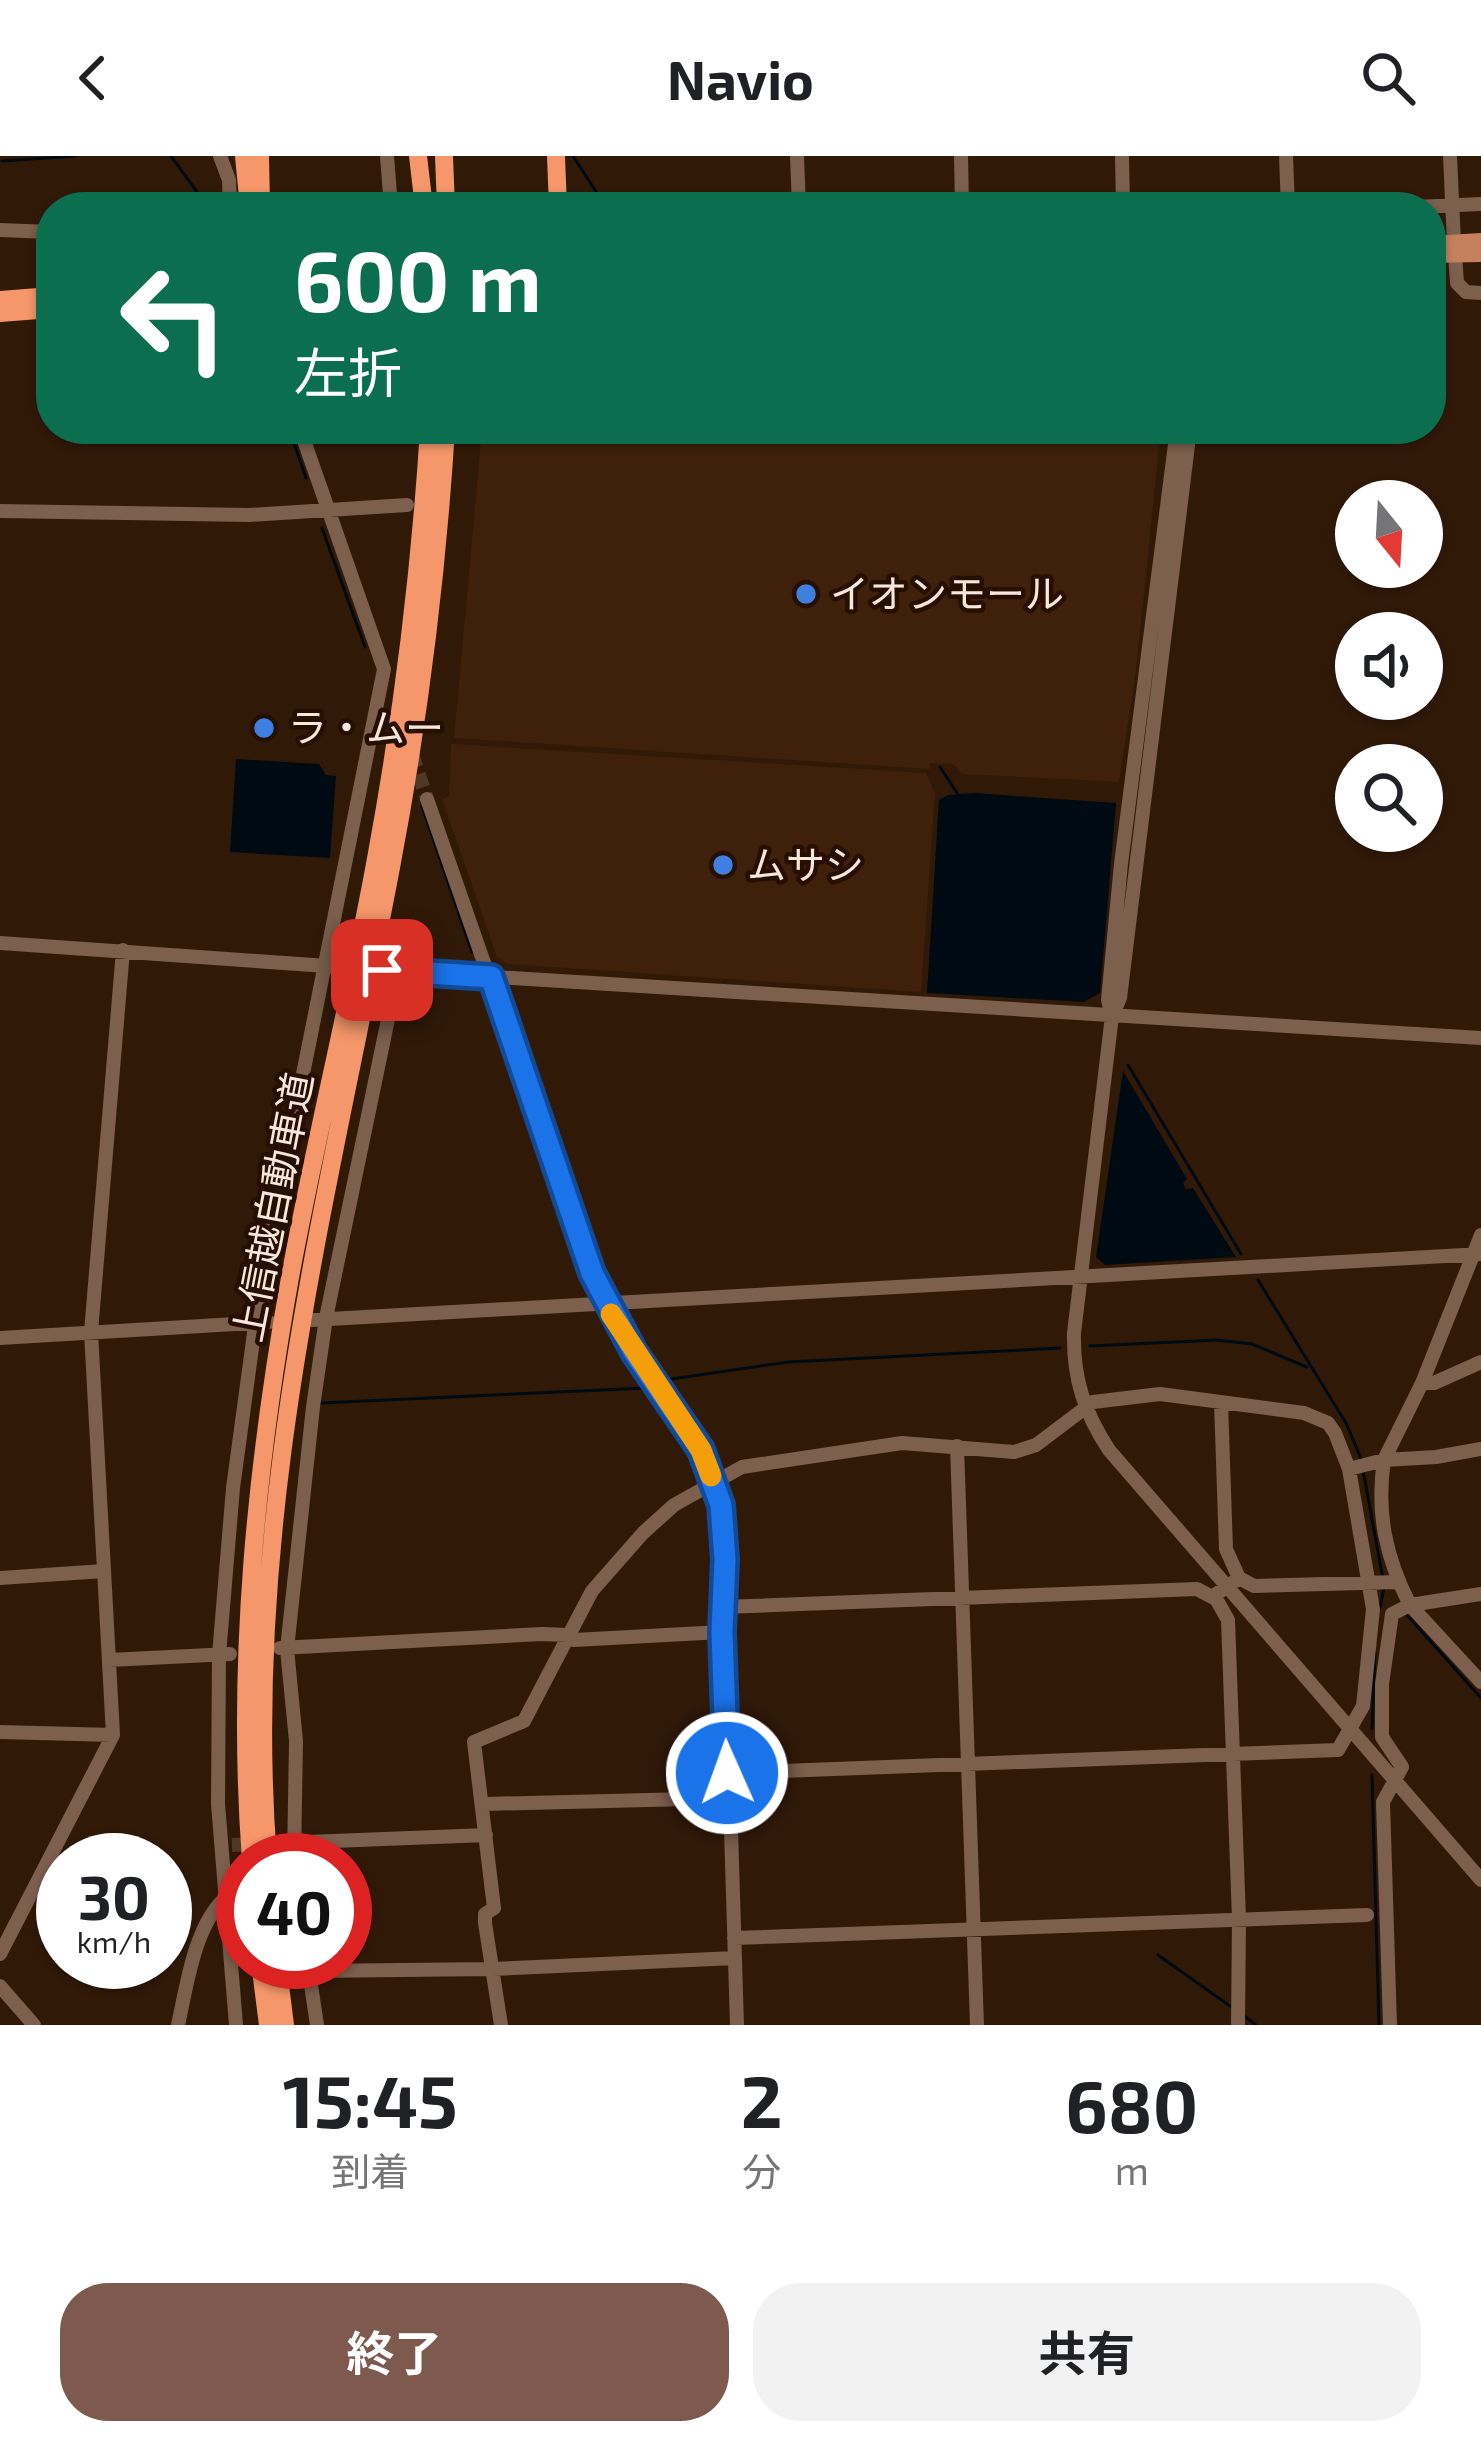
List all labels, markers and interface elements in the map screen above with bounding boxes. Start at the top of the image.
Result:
icon: back [60,45,126,111]
icon: search [1355,45,1421,111]
text: Navio [667,46,814,111]
text: 600 m [294,228,542,329]
icon: left [96,240,252,396]
text: 左折 [294,339,402,404]
north arrow [1335,480,1443,588]
map controls [1335,480,1443,852]
place label: イオンモール [830,569,1064,616]
marker: イオンモール [793,581,819,607]
button: sound [1335,612,1443,720]
place label: ラ・ムー [288,703,444,750]
marker: ラ・ムー [251,715,277,741]
button: search [1335,744,1443,852]
place label: ムサシ [747,840,864,887]
marker: ムサシ [710,852,736,878]
pin [331,919,433,1021]
icon: arrive [349,937,415,1003]
street label: 上信越自動車道 [222,1068,321,1345]
position arrow [664,1710,790,1836]
speed limit sign: 40 [216,1833,372,1989]
text: 30 [78,1860,150,1932]
text: km/h [77,1923,151,1959]
text: 15:45 [283,2056,458,2142]
text: 2 [741,2056,783,2142]
text: 680 [1065,2061,1198,2147]
text: m [1115,2146,1149,2193]
text: 到着 [331,2147,409,2194]
text: 分 [742,2147,781,2194]
button: 終了 [60,2283,729,2421]
button: 共有 [753,2283,1421,2421]

